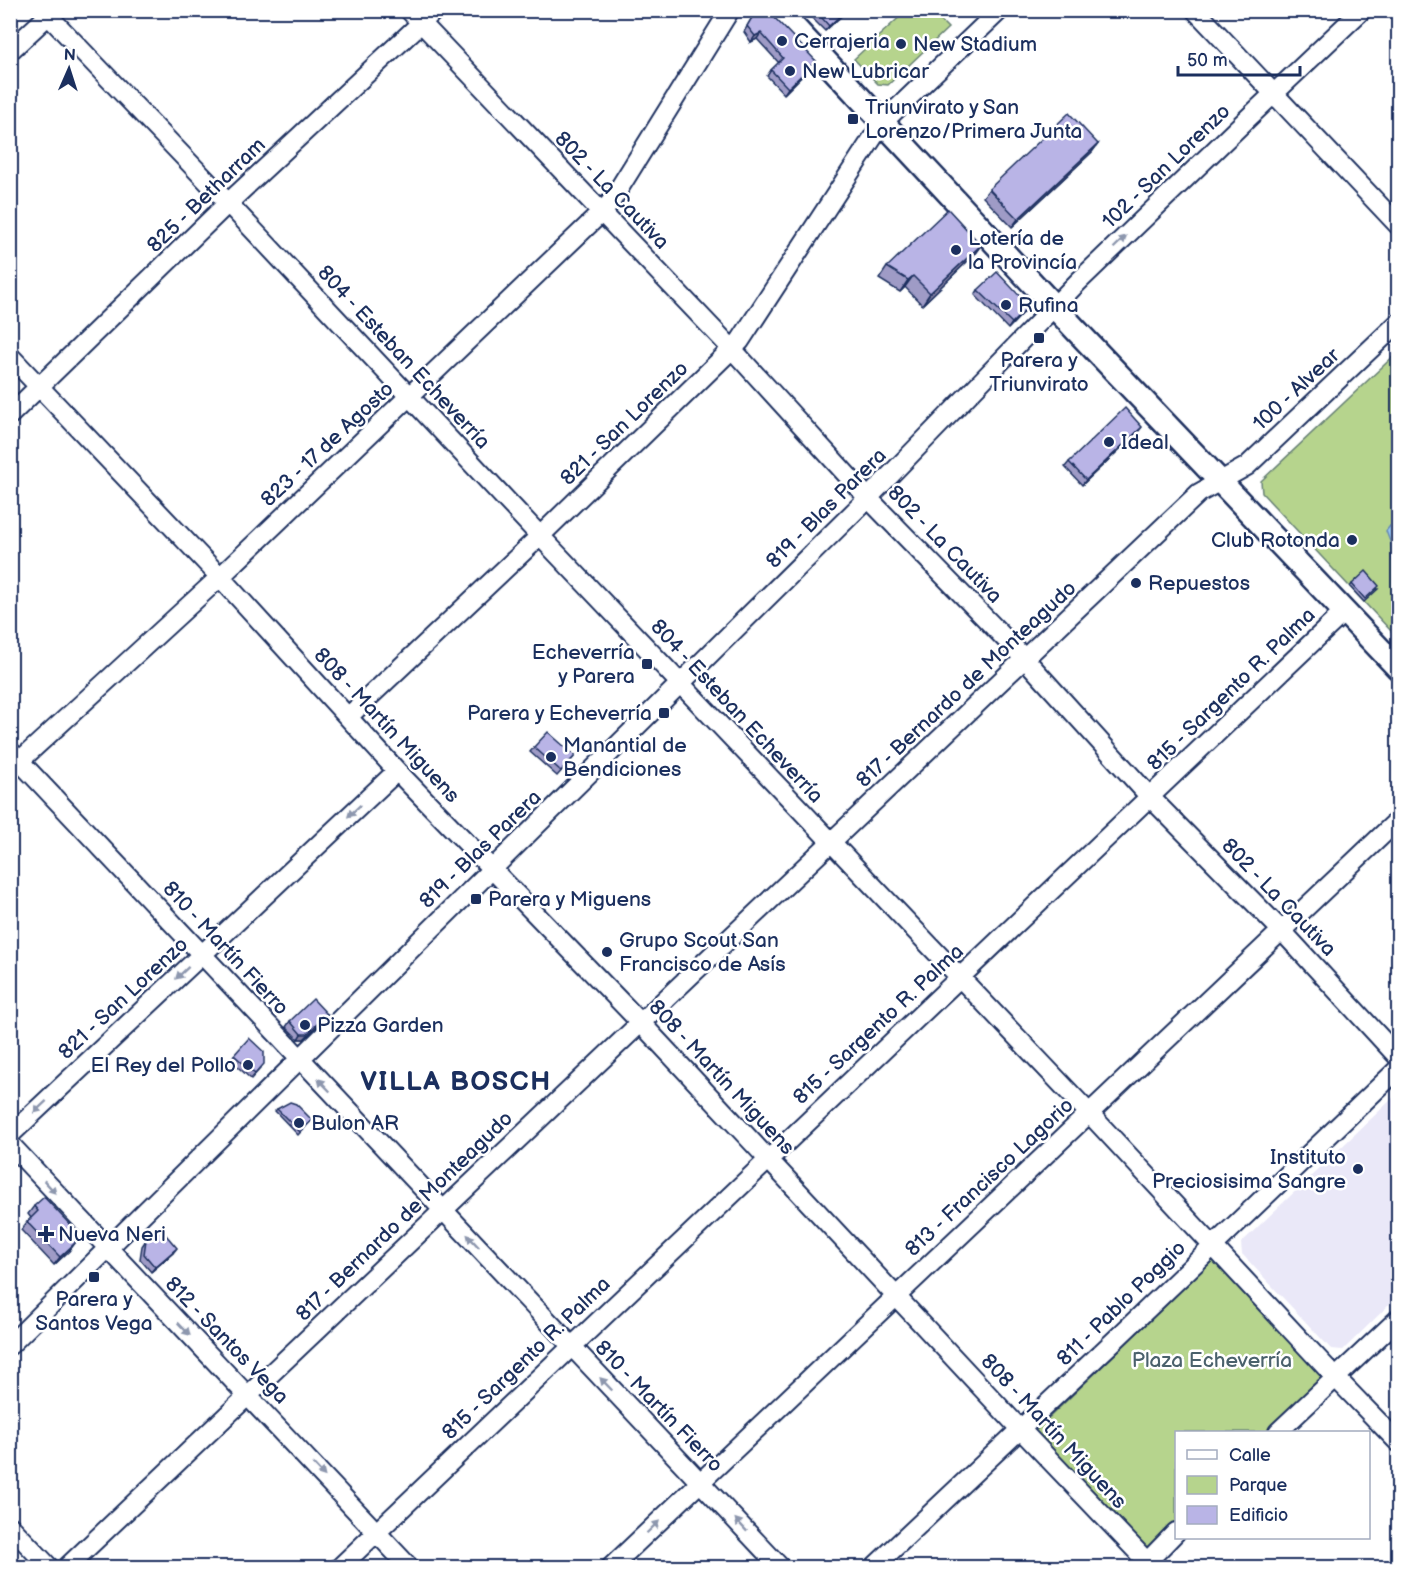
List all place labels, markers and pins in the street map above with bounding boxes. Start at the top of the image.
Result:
place label: Cerrajeria [794,29,890,54]
place label: New Stadium [913,32,1037,57]
marker: Cerrajeria [775,34,789,48]
marker: New Stadium [894,37,908,51]
place label: New Lubricar [802,59,929,84]
marker: New Lubricar [783,64,797,78]
place label: Triunvirato y San Lorenzo/Primera Junta [865,95,1082,144]
marker: Triunvirato y San Lorenzo/Primera Junta [846,112,860,126]
place label: Lotería de la Provincía [968,226,1077,275]
marker: Lotería de la Provincía [949,243,963,257]
place label: Rufina [1018,293,1079,318]
marker: Rufina [999,298,1013,312]
marker: Parera y Triunvirato [1032,331,1046,345]
place label: Parera y Triunvirato [989,348,1089,397]
place label: Ideal [1121,430,1169,455]
marker: Ideal [1102,435,1116,449]
place label: Club Rotonda [1211,528,1340,553]
marker: Club Rotonda [1345,533,1359,547]
place label: Repuestos [1148,571,1250,596]
marker: Repuestos [1129,576,1143,590]
place label: Echeverría y Parera [532,640,635,689]
marker: Echeverría y Parera [640,657,654,671]
place label: Parera y Echeverría [467,701,652,726]
marker: Parera y Echeverría [657,706,671,720]
place label: Manantial de Bendiciones [563,733,687,782]
marker: Manantial de Bendiciones [544,750,558,764]
place label: Parera y Miguens [488,887,651,912]
marker: Parera y Miguens [469,892,483,906]
place label: Grupo Scout San Francisco de Asís [619,928,786,977]
marker: Grupo Scout San Francisco de Asís [600,945,614,959]
place label: Pizza Garden [317,1013,444,1038]
marker: Pizza Garden [298,1018,312,1032]
place label: El Rey del Pollo [91,1053,236,1078]
marker: El Rey del Pollo [241,1058,255,1072]
place label: Bulon AR [311,1111,399,1136]
marker: Bulon AR [292,1116,306,1130]
place label: Instituto Preciosisima Sangre [1152,1145,1346,1194]
marker: Instituto Preciosisima Sangre [1351,1162,1365,1176]
place label: Nueva Neri [58,1222,166,1247]
marker: Nueva Neri [39,1227,53,1241]
marker: Parera y Santos Vega [87,1270,101,1284]
place label: Parera y Santos Vega [35,1287,153,1336]

